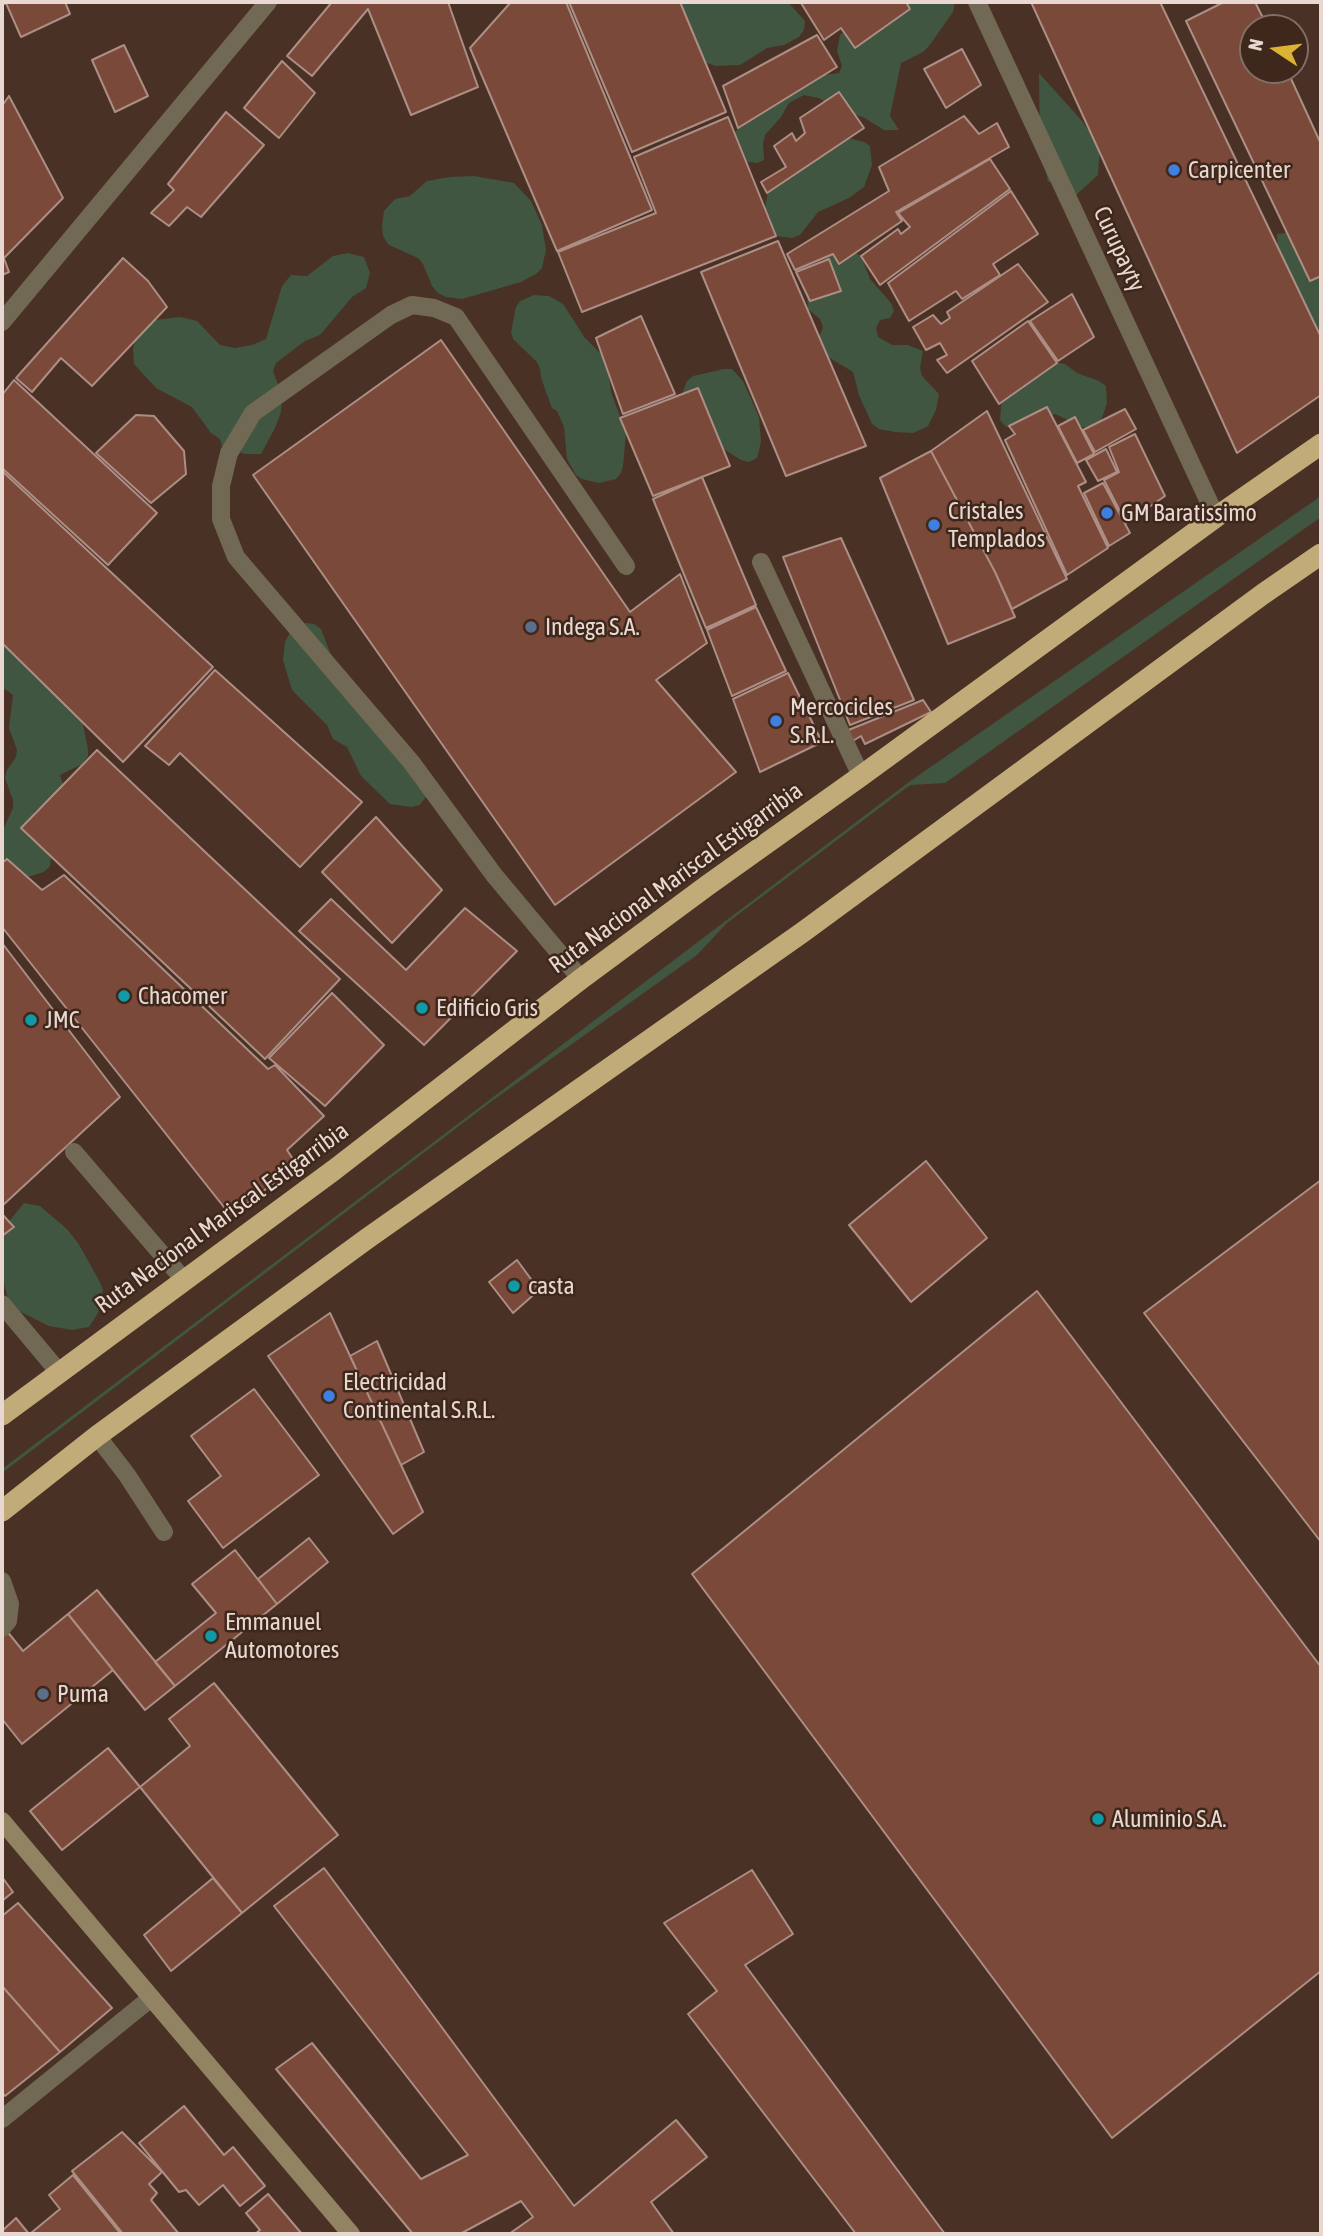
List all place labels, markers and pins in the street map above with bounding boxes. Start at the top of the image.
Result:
place label: Carpicenter [1188,156,1290,184]
marker: Carpicenter [1166,162,1182,178]
place label: Cristales Templados [948,497,1045,553]
place label: GM Baratissimo [1121,499,1257,527]
marker: GM Baratissimo [1099,505,1115,521]
marker: Cristales Templados [926,517,942,533]
place label: Indega S.A. [545,613,640,641]
marker: Indega S.A. [523,619,539,635]
place label: Mercocicles S.R.L. [790,693,893,749]
marker: Mercocicles S.R.L. [768,713,784,729]
place label: Chacomer [138,982,227,1010]
marker: Chacomer [116,988,132,1004]
place label: Edificio Gris [436,994,538,1022]
marker: Edificio Gris [414,1000,430,1016]
place label: JMC [45,1006,80,1034]
marker: JMC [23,1012,39,1028]
place label: casta [528,1272,575,1300]
marker: casta [506,1278,522,1294]
place label: Electricidad Continental S.R.L. [343,1368,495,1424]
marker: Electricidad Continental S.R.L. [321,1388,337,1404]
place label: Emmanuel Automotores [225,1608,339,1664]
marker: Emmanuel Automotores [203,1628,219,1644]
place label: Puma [57,1680,109,1708]
marker: Puma [35,1686,51,1702]
place label: Aluminio S.A. [1112,1805,1227,1833]
marker: Aluminio S.A. [1090,1811,1106,1827]

